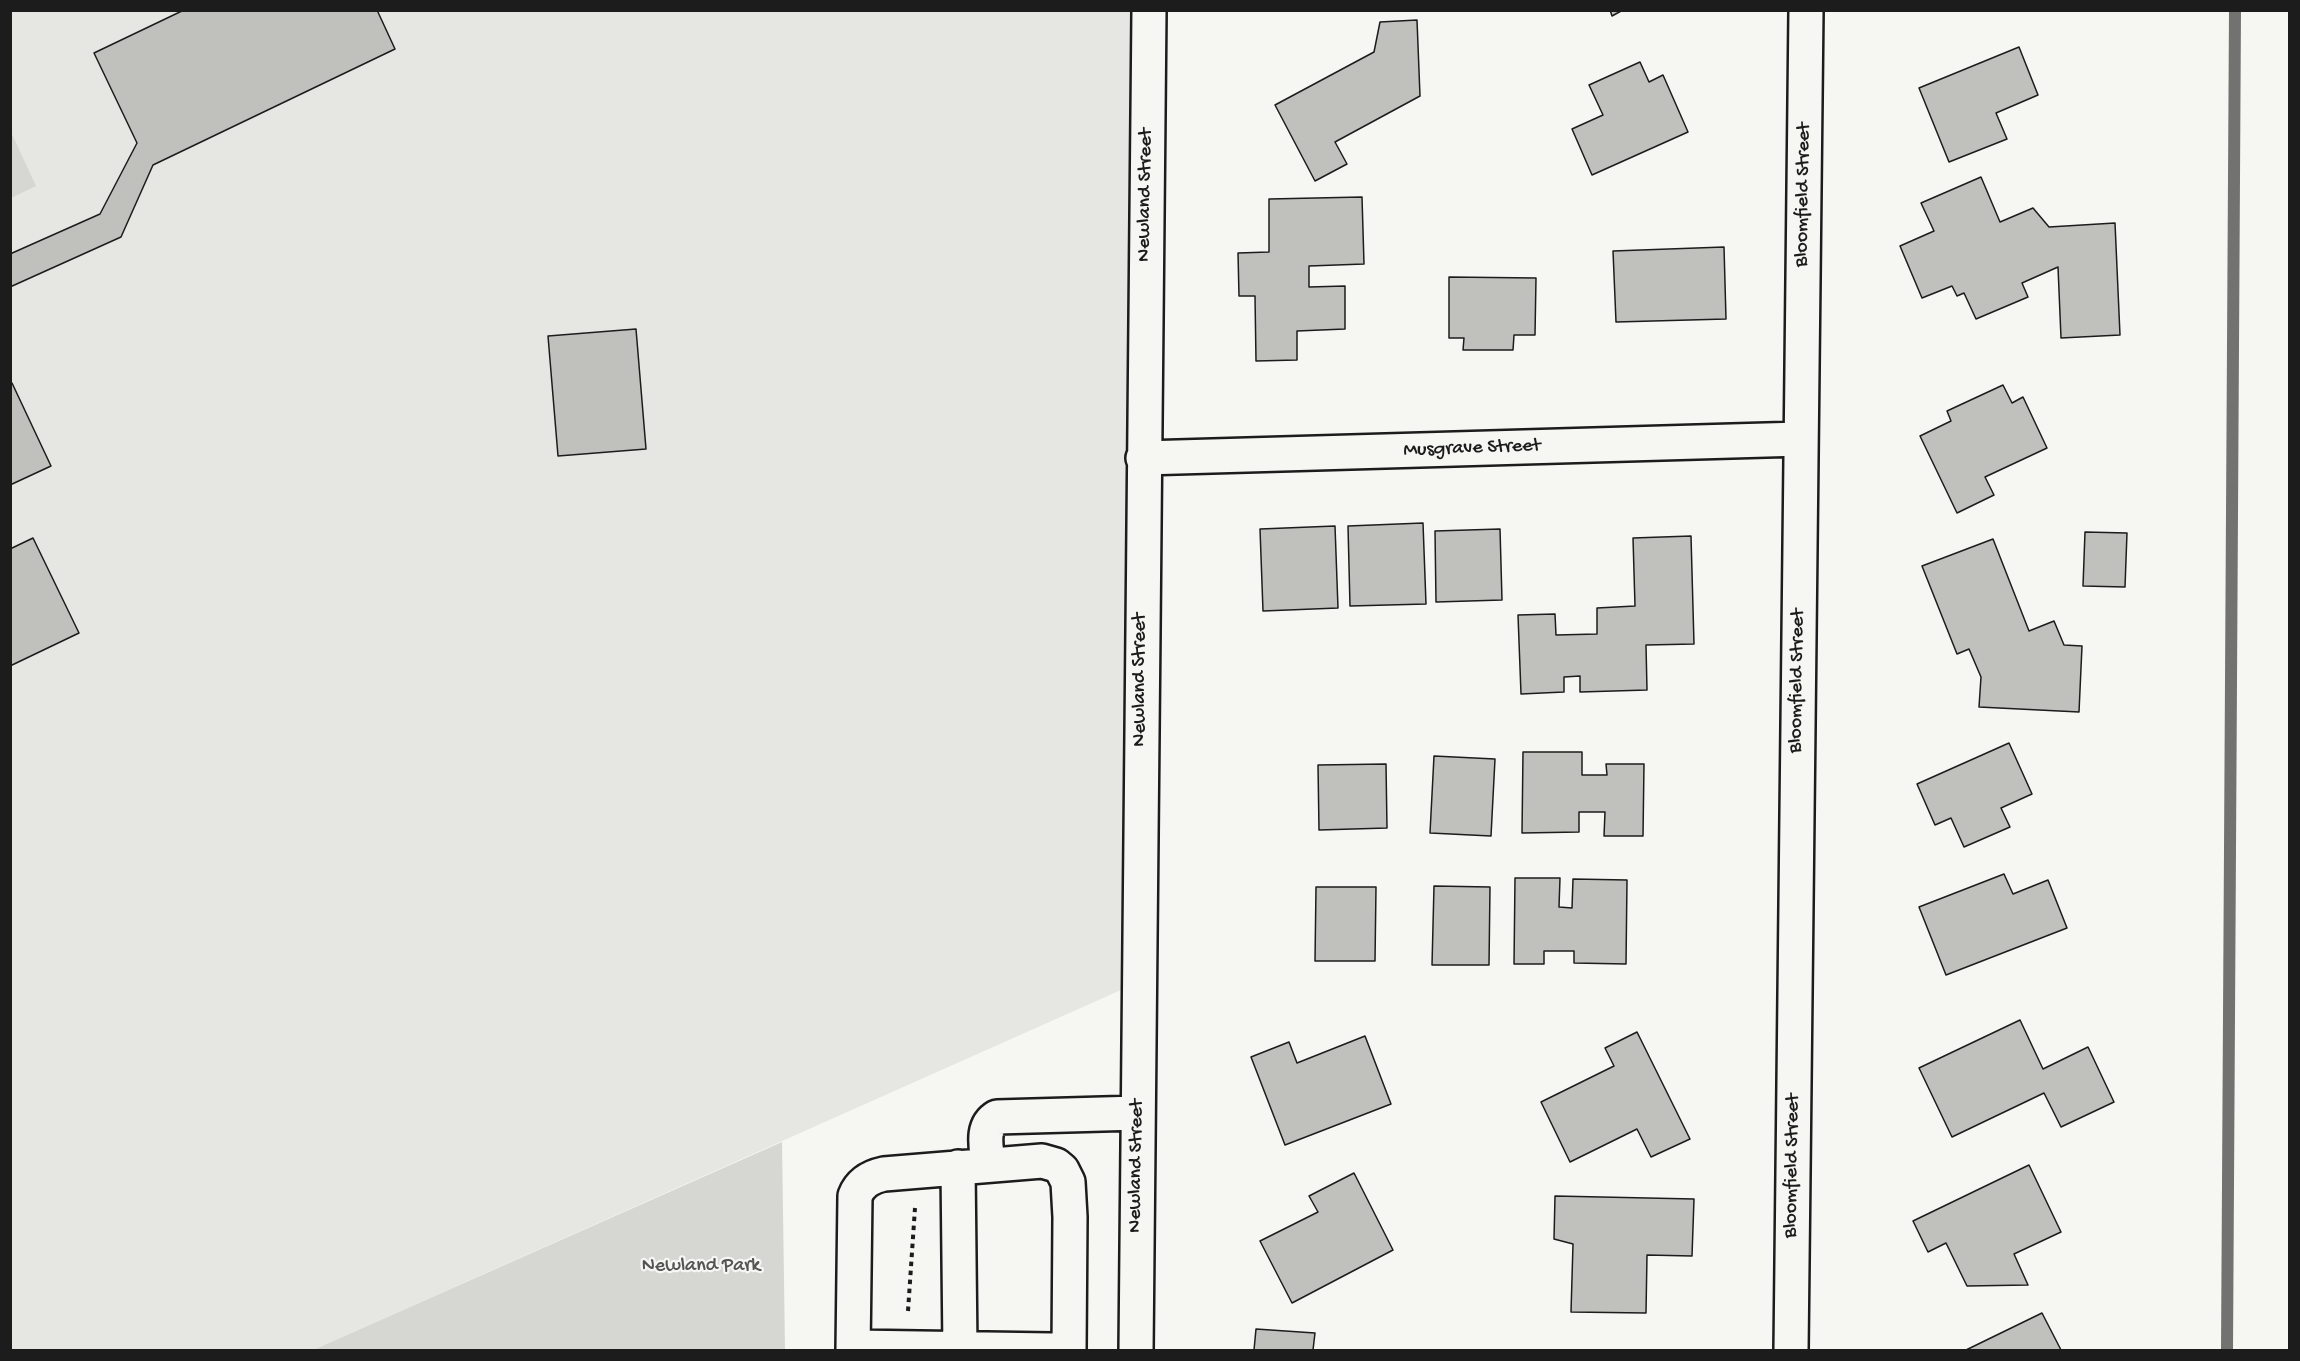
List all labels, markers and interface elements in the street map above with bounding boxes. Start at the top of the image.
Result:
street label: Bloomfield Street [1791,123,1817,267]
street label: Newland Street [1133,128,1159,262]
street label: Musgrave Street [1403,435,1541,463]
street label: Bloomfield Street [1785,609,1811,753]
street label: Newland Street [1129,613,1153,747]
street label: Bloomfield Street [1780,1094,1806,1238]
street label: Newland Street [1124,1099,1150,1233]
park label: Newland Park [642,1255,760,1279]

